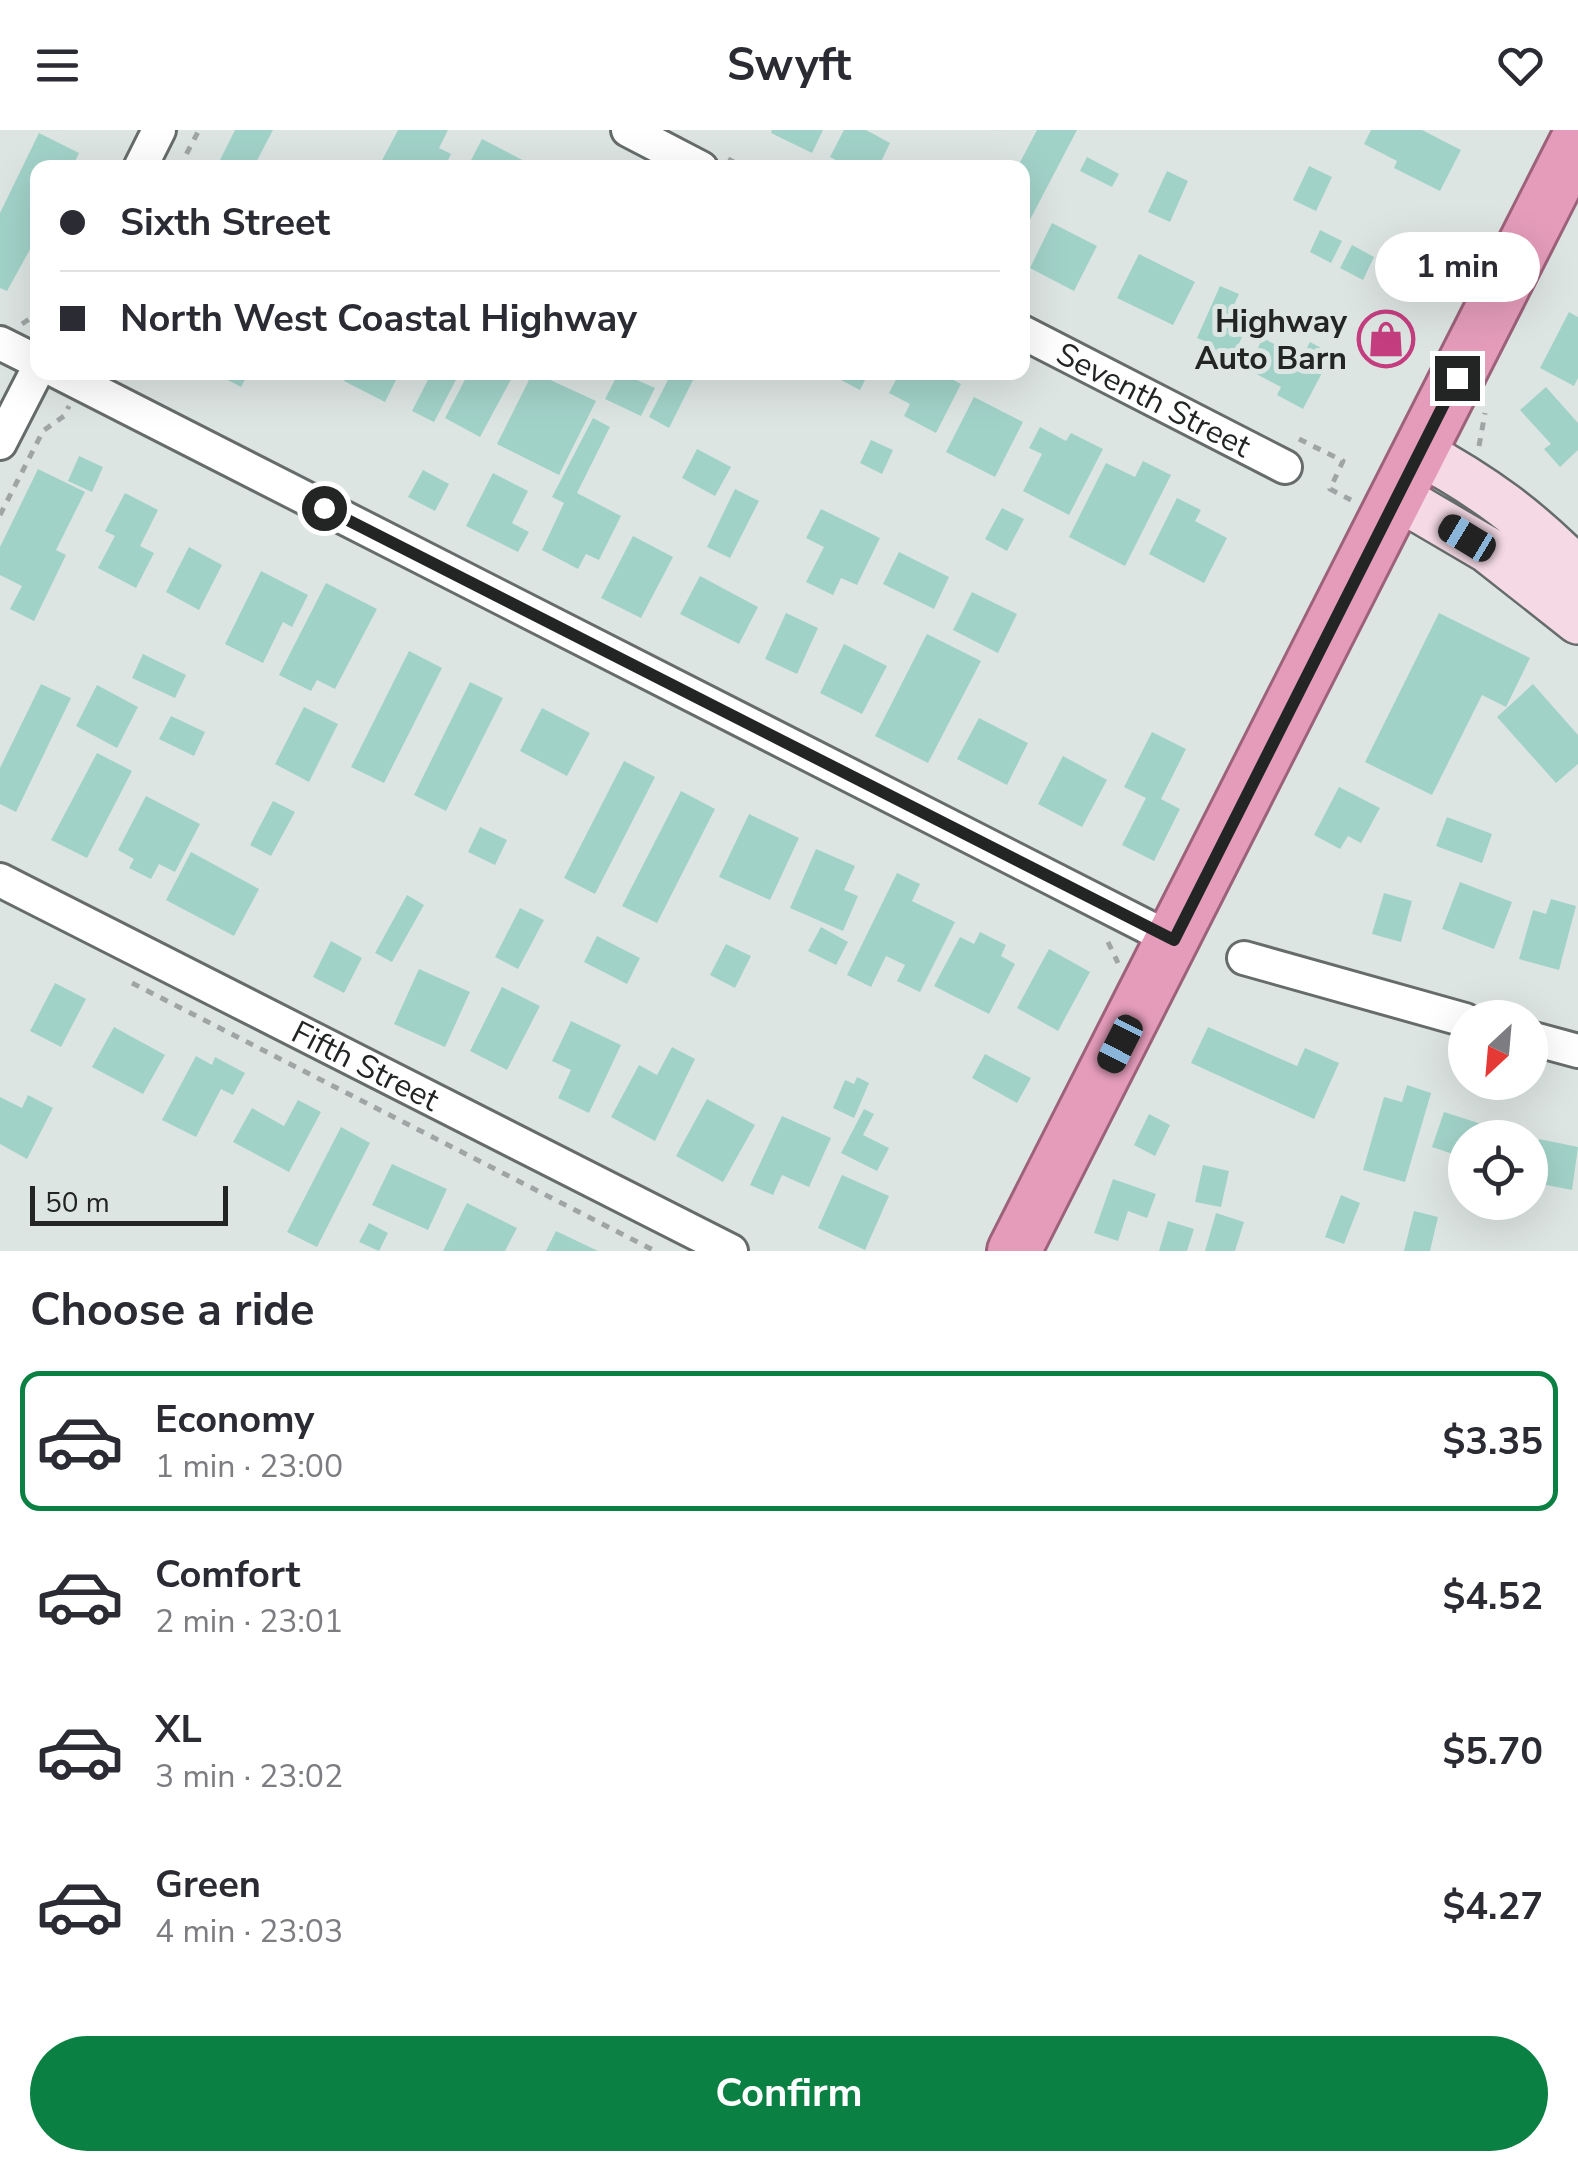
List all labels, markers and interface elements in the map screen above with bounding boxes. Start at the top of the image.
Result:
text: Swyft [727,35,851,96]
icon: menu [30,38,85,93]
icon: heart [1493,38,1548,93]
text: Sixth Street [120,197,330,248]
callout: 1 min [1374,233,1540,303]
text: 1 min [1416,245,1499,288]
text: North West Coastal Highway [120,293,637,344]
place label: Highway Auto Barn [1195,300,1348,380]
shop icon: Highway Auto Barn [1356,309,1416,369]
street label: Seventh Street [1049,332,1259,468]
route end [1435,356,1480,401]
route start [302,486,347,531]
car [1434,510,1500,566]
north arrow [1448,1000,1548,1100]
map controls [1448,1000,1548,1220]
car [1093,1010,1147,1078]
street label: Fifth Street [284,1011,447,1122]
button: locate [1448,1120,1548,1220]
scale bar [30,1181,228,1226]
text: 50 m [45,1184,110,1222]
text: Choose a ride [30,1280,315,1341]
text: Economy [155,1394,314,1445]
icon: car [35,1396,125,1486]
text: $3.35 [1442,1416,1543,1467]
text: 1 min · 23:00 [155,1445,343,1488]
text: Comfort [155,1549,300,1600]
icon: car [35,1551,125,1641]
text: $4.52 [1442,1571,1543,1622]
text: 2 min · 23:01 [155,1600,343,1643]
text: XL [155,1704,202,1755]
icon: car [35,1706,125,1796]
text: $5.70 [1442,1726,1543,1777]
text: 3 min · 23:02 [155,1755,343,1798]
text: Green [155,1859,261,1910]
icon: car [35,1861,125,1951]
text: $4.27 [1442,1881,1543,1932]
text: 4 min · 23:03 [155,1910,343,1953]
button: Confirm [30,2036,1548,2151]

